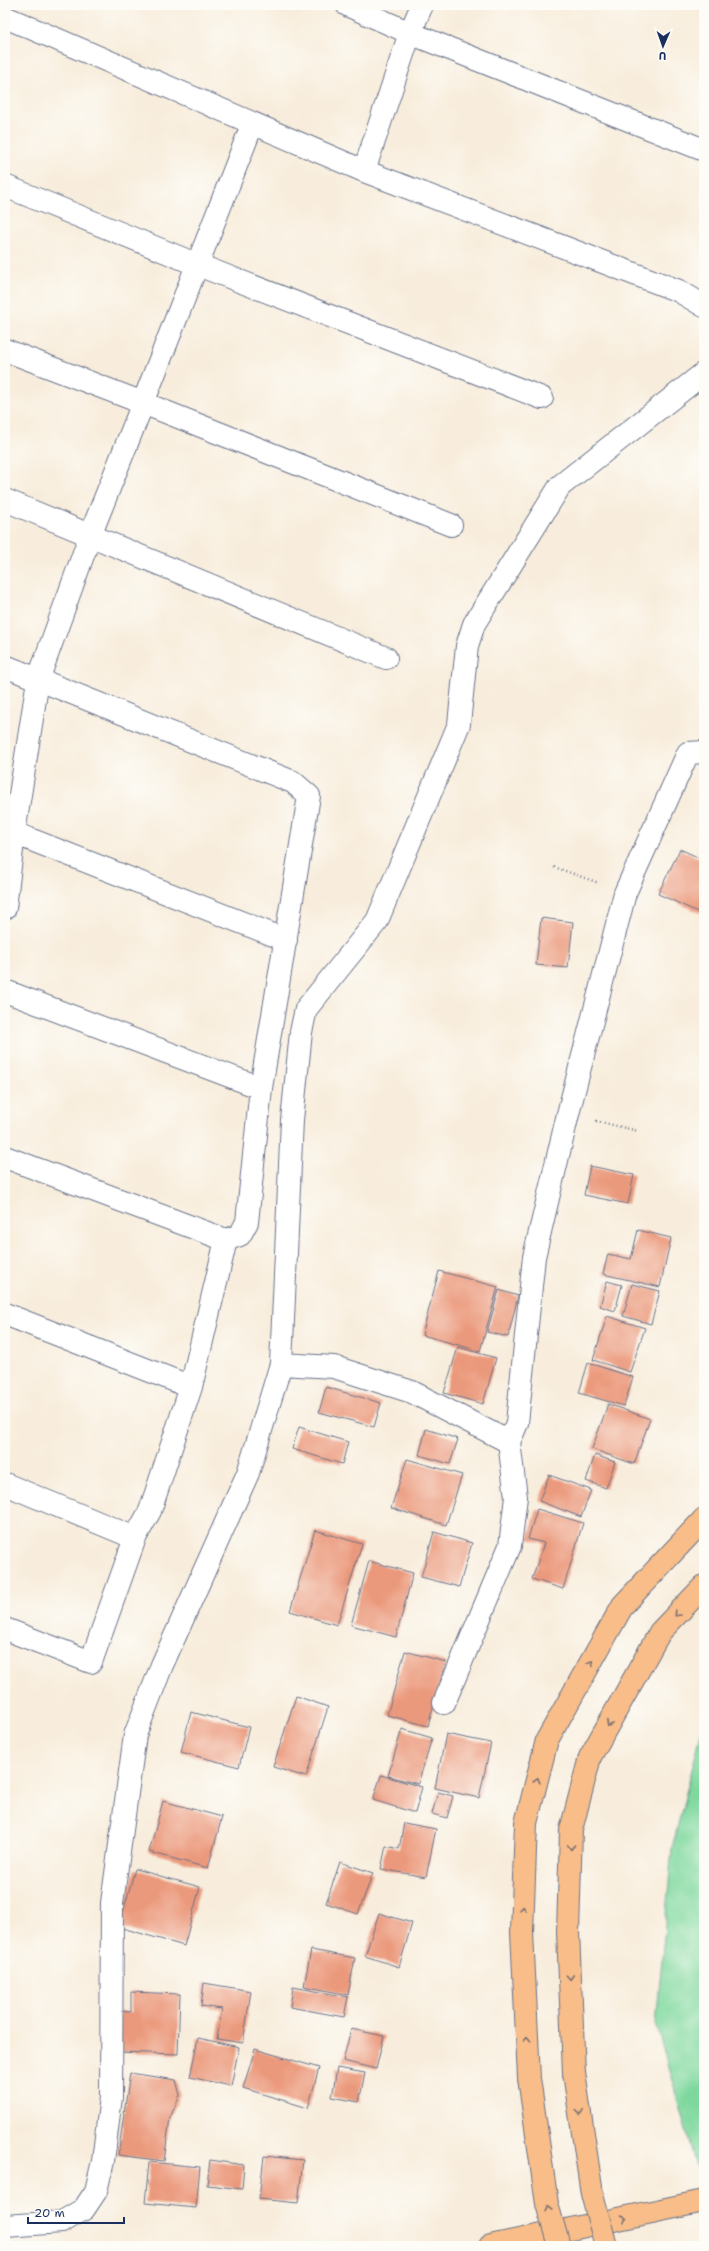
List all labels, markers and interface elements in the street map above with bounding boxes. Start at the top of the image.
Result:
north arrow [643,26,683,66]
text: U [659,48,667,63]
one-way arrow [674,1609,682,1617]
one-way arrow [586,1660,593,1667]
one-way arrow [606,1720,614,1727]
one-way arrow [532,1777,541,1784]
one-way arrow [567,1844,575,1850]
one-way arrow [519,1906,527,1912]
one-way arrow [565,1974,574,1980]
one-way arrow [523,2036,531,2042]
one-way arrow [575,2109,584,2115]
scale bar [28,2199,124,2225]
text: 20 m [34,2205,65,2221]
one-way arrow [545,2205,553,2212]
one-way arrow [621,2215,627,2223]

